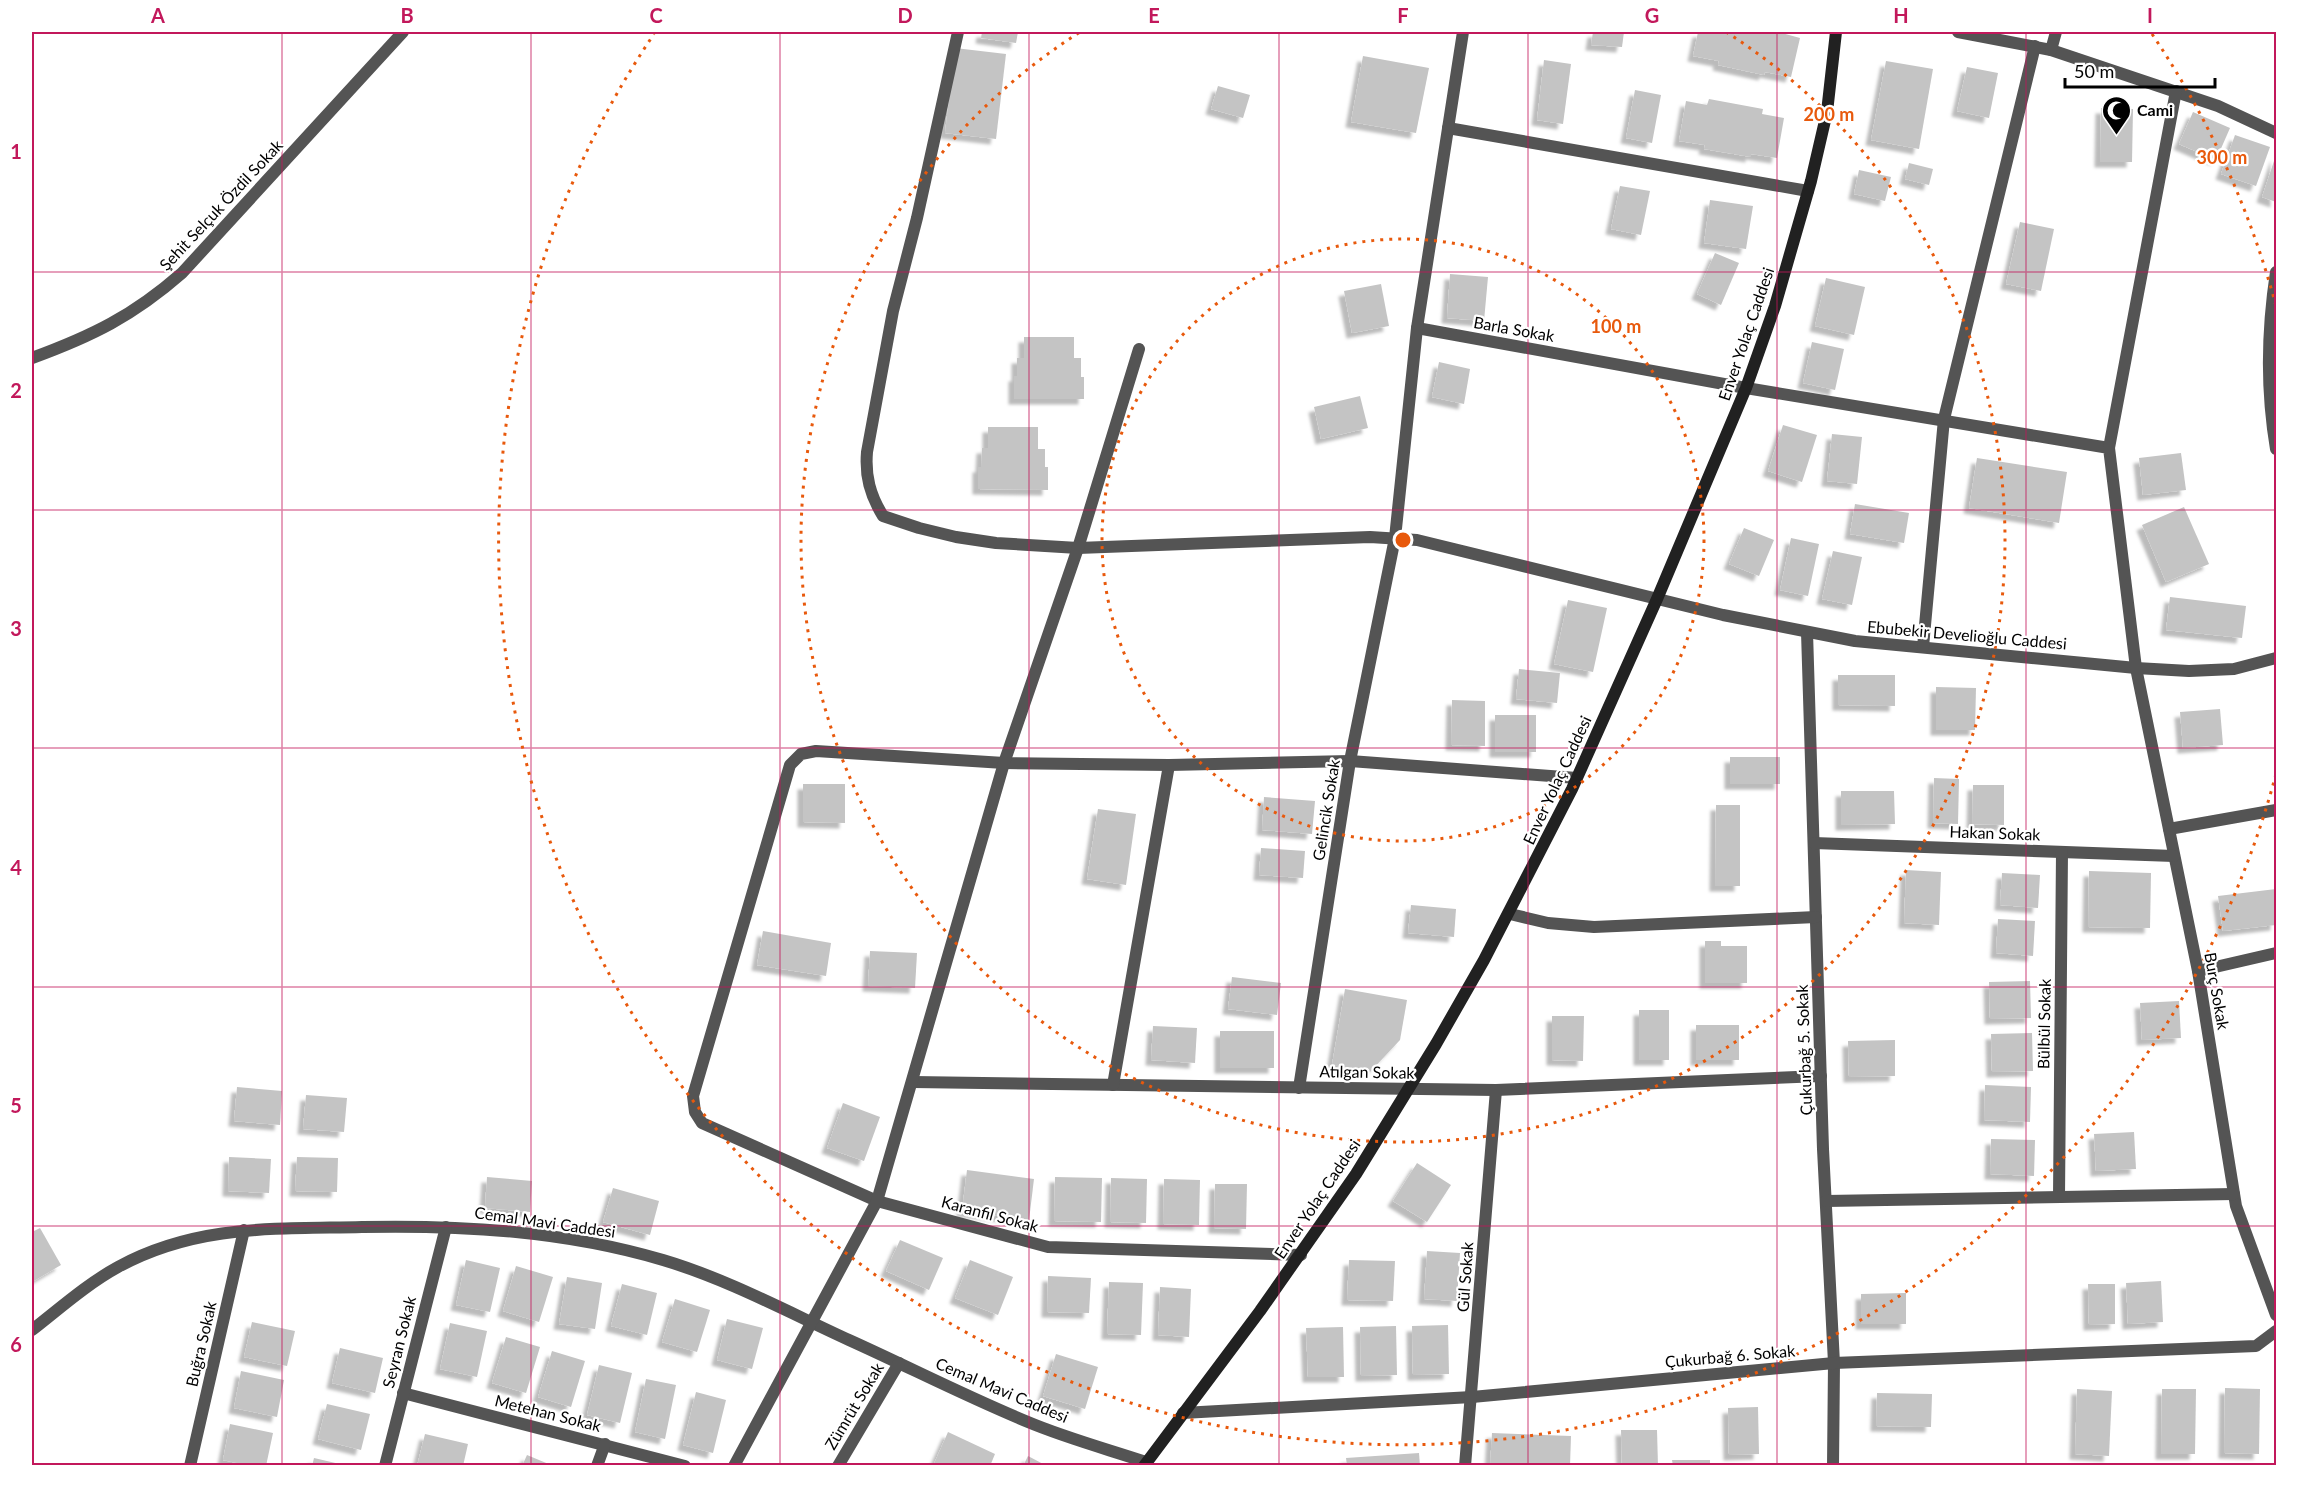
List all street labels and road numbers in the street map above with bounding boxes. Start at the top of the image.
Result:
street label: Şehit Selçuk Özdil Sokak [155,135,287,274]
street label: Enver Yolaç Caddesi [1714,265,1777,403]
street label: Barla Sokak [1472,312,1557,345]
street label: Ebubekir Develioğlu Caddesi [1866,616,2068,653]
street label: Enver Yolaç Caddesi [1518,712,1595,847]
street label: Gelincik Sokak [1308,757,1343,862]
street label: Hakan Sokak [1949,821,2042,844]
street label: Burç Sokak [2201,951,2234,1032]
street label: Bülbül Sokak [2033,978,2054,1069]
street label: Çukurbağ 5. Sokak [1792,983,1815,1116]
street label: Atılgan Sokak [1319,1061,1416,1082]
street label: Enver Yolaç Caddesi [1270,1135,1364,1262]
street label: Karanfil Sokak [939,1191,1042,1236]
street label: Cemal Mavi Caddesi [473,1202,617,1241]
street label: Gül Sokak [1453,1240,1476,1313]
street label: Seyran Sokak [378,1293,419,1390]
street label: Buğra Sokak [181,1298,220,1388]
street label: Çukurbağ 6. Sokak [1664,1340,1797,1371]
street label: Cemal Mavi Caddesi [933,1353,1071,1426]
street label: Zümrüt Sokak [820,1358,887,1453]
street label: Metehan Sokak [493,1390,604,1435]

